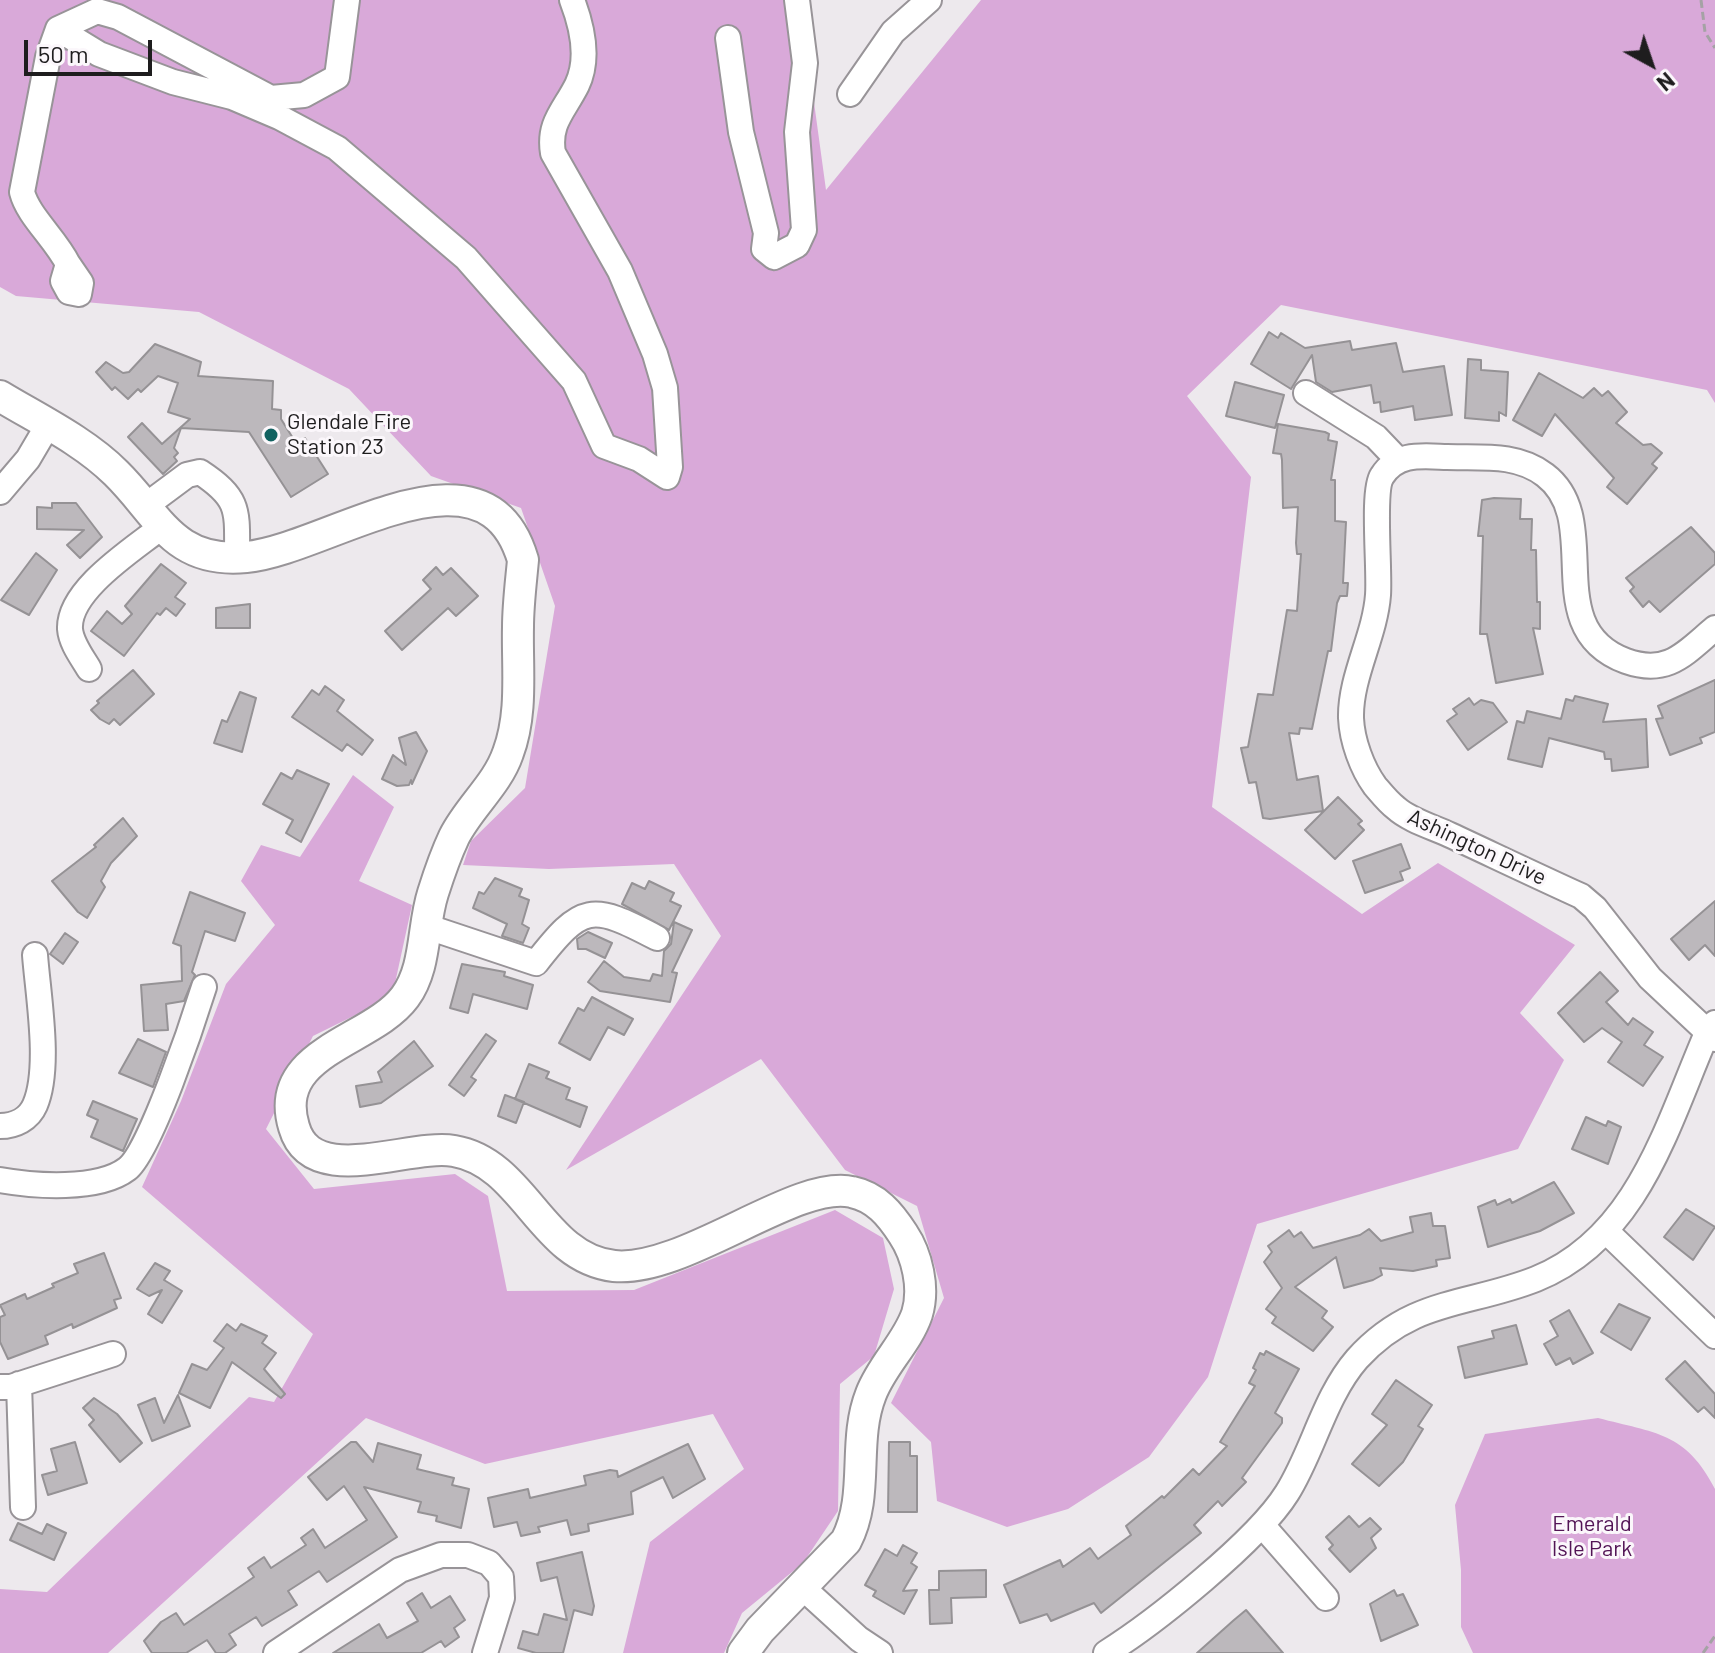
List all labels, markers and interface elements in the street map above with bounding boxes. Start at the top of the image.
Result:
scale bar [28,24,156,74]
north arrow [1611,24,1691,104]
text: 50 m [38,39,89,68]
text: N [1652,68,1680,97]
place label: Glendale Fire Station 23 [287,409,411,460]
marker: Glendale Fire Station 23 [262,426,280,444]
street label: Ashington Drive [1403,803,1551,891]
park label: Emerald Isle Park [1552,1511,1632,1562]

